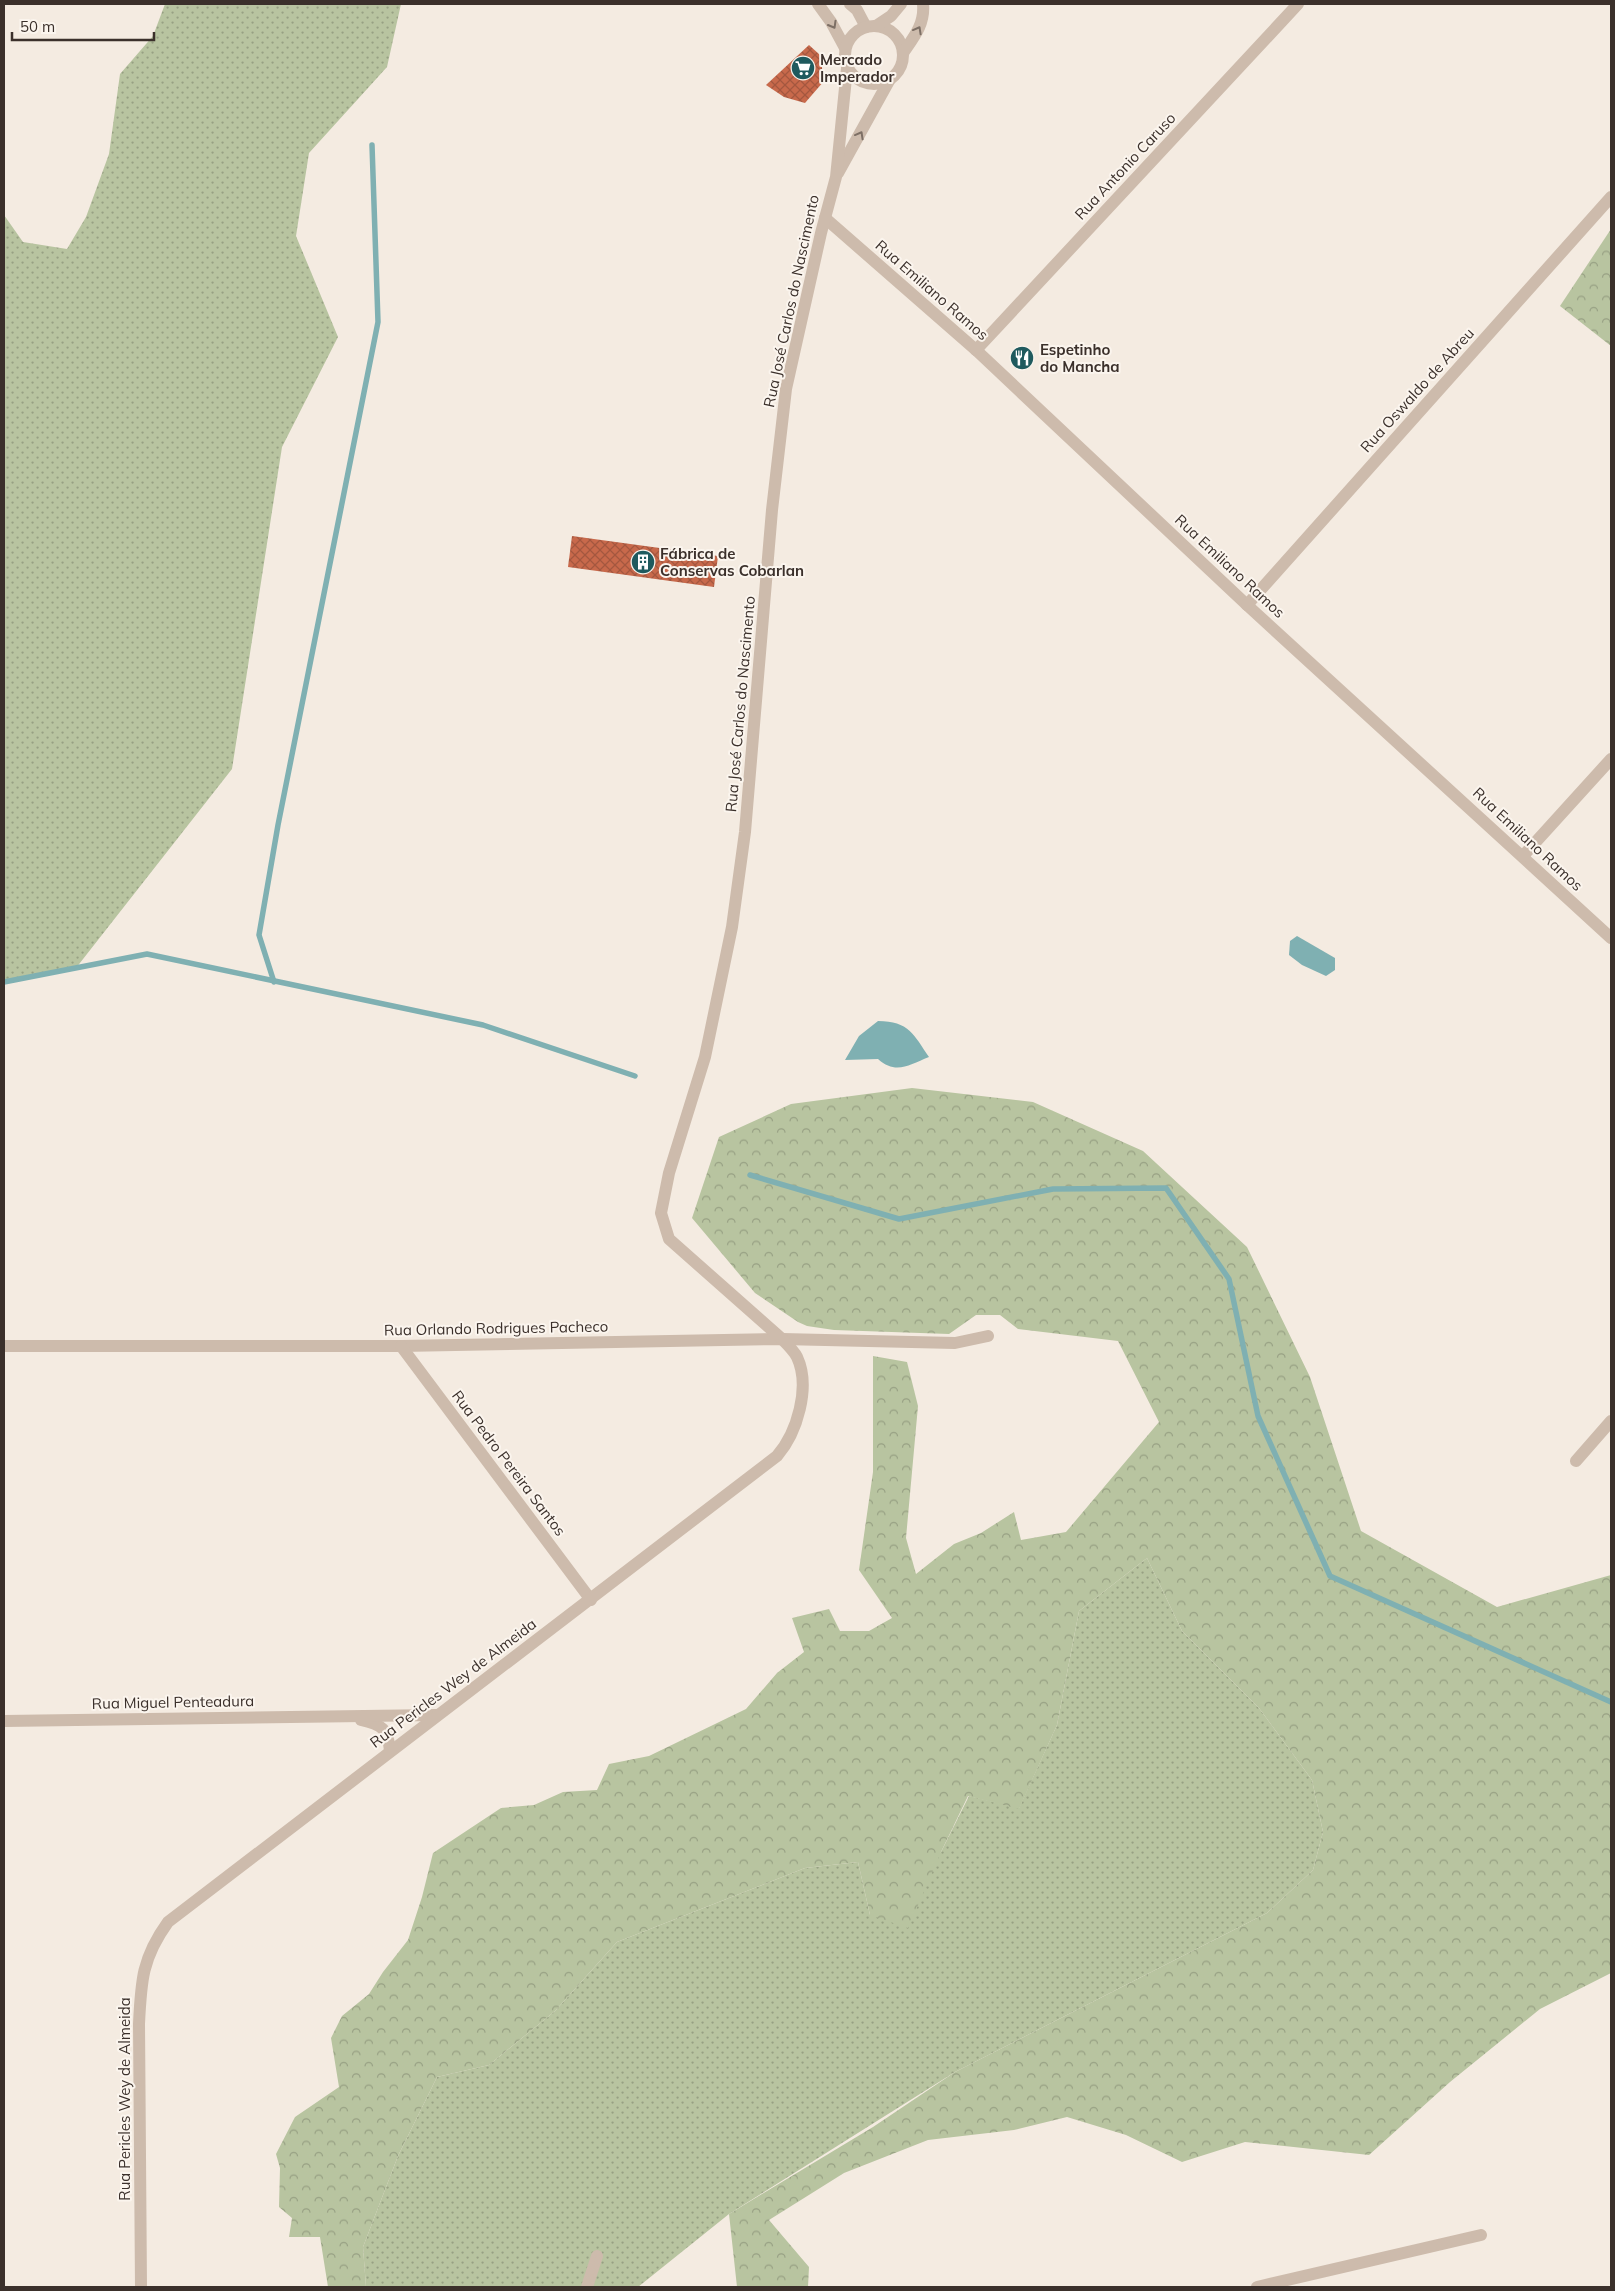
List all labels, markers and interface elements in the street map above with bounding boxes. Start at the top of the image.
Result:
scale bar [12,10,155,42]
text: 50 m [20,17,55,36]
one-way arrow [826,20,836,29]
one-way arrow [912,26,922,35]
place label: Mercado Imperador [820,50,895,86]
supermarket icon: Mercado Imperador [790,55,816,81]
street label: Rua Antonio Caruso [1070,109,1180,223]
one-way arrow [853,131,863,140]
street label: Rua José Carlos do Nascimento [759,193,823,409]
street label: Rua Emiliano Ramos [872,236,992,344]
street label: Rua Oswaldo de Abreu [1356,324,1478,456]
place label: Espetinho do Mancha [1040,340,1120,376]
restaurant icon: Espetinho do Mancha [1009,345,1035,371]
street label: Rua Emiliano Ramos [1171,510,1289,622]
place label: Fábrica de Conservas Cobarlan [660,544,804,580]
building icon: Fábrica de Conservas Cobarlan [630,549,656,575]
street label: Rua José Carlos do Nascimento [721,595,759,813]
street label: Rua Emiliano Ramos [1469,783,1587,895]
street label: Rua Orlando Rodrigues Pacheco [384,1317,608,1339]
street label: Rua Pedro Pereira Santos [448,1386,570,1540]
street label: Rua Pericles Wey de Almeida [366,1614,540,1752]
street label: Rua Miguel Penteadura [92,1691,254,1713]
street label: Rua Pericles Wey de Almeida [115,1997,134,2201]

